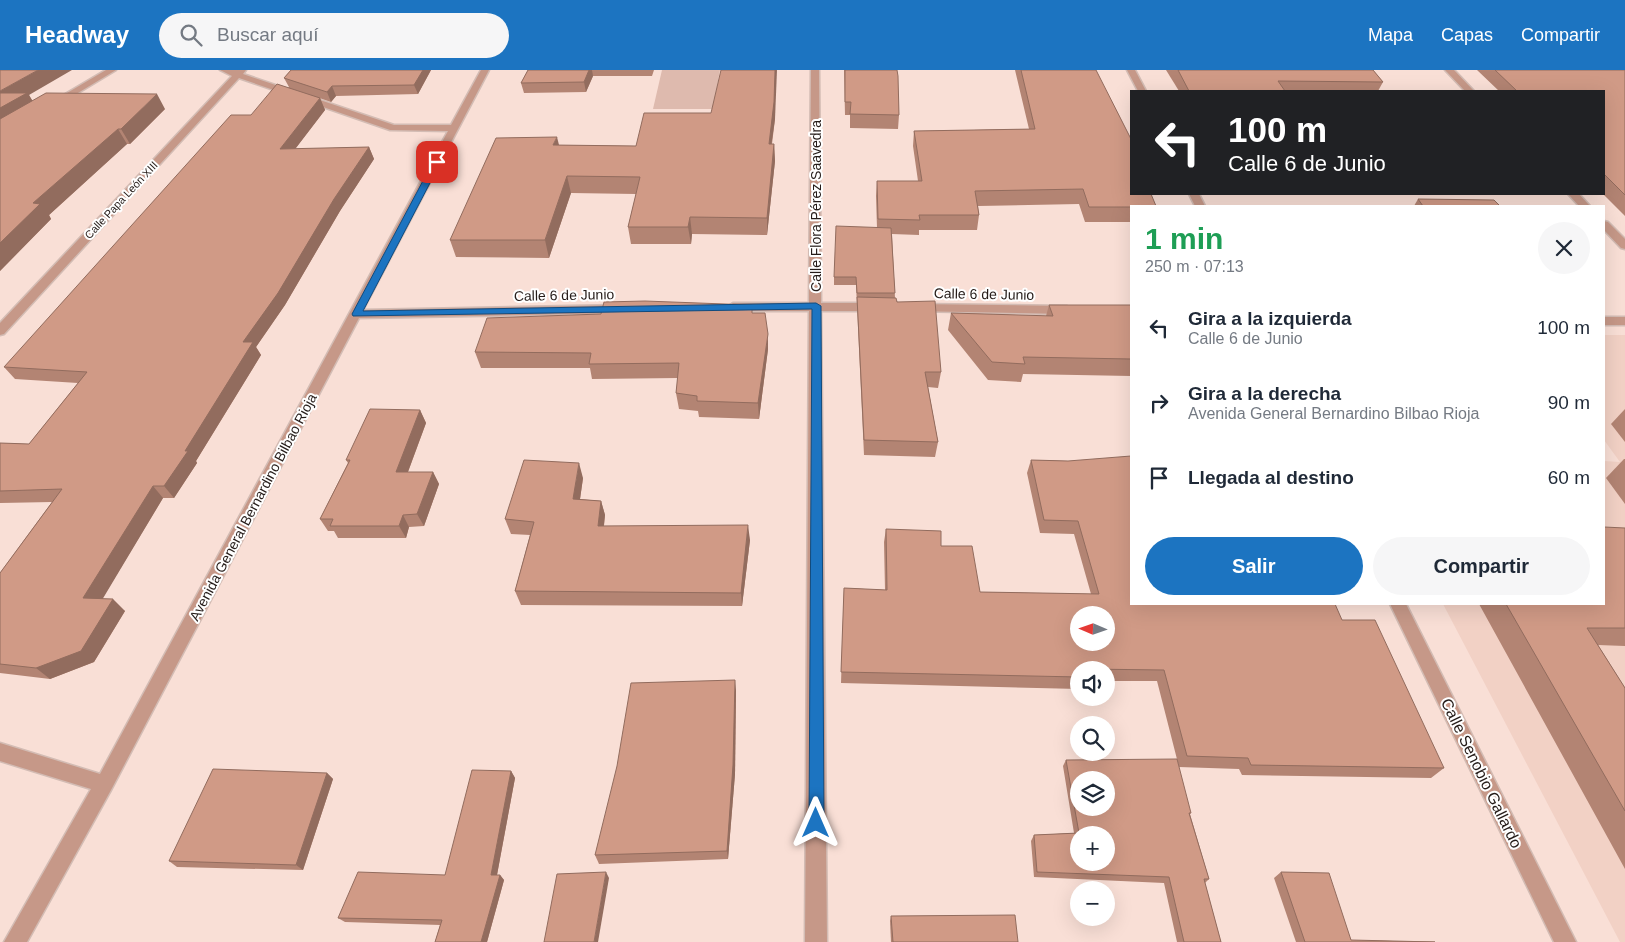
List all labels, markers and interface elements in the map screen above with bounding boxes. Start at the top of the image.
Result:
search box [159,13,509,58]
text: Headway [25,21,129,48]
icon: search [177,21,205,49]
text: Buscar aquí [217,24,318,45]
text: Mapa [1368,25,1413,45]
text: Capas [1441,25,1493,45]
text: Compartir [1521,25,1600,45]
icon: left [1145,110,1210,175]
text: 100 m [1228,110,1327,149]
street label: Calle Flora Pérez Saavedra [808,120,824,292]
pin [416,141,458,183]
icon: arrive [423,148,451,176]
text: Calle 6 de Junio [1228,151,1386,176]
street label: Calle Papa León XIII [82,159,160,241]
text: 1 min [1145,222,1223,255]
button: close [1538,222,1590,274]
text: 250 m · 07:13 [1145,258,1244,275]
street label: Calle 6 de Junio [934,285,1035,303]
street label: Calle 6 de Junio [514,286,615,304]
text: Gira a la izquierda [1188,308,1352,329]
icon: left [1145,314,1173,342]
text: 100 m [1537,317,1590,338]
text: Calle 6 de Junio [1188,330,1303,347]
text: Gira a la derecha [1188,383,1341,404]
icon: right [1145,389,1173,417]
street label: Avenida General Bernardino Bilbao Rioja [186,390,320,623]
text: 90 m [1548,392,1590,413]
text: Avenida General Bernardino Bilbao Rioja [1188,405,1479,422]
icon: arrive [1145,464,1173,492]
text: Llegada al destino [1188,467,1354,488]
text: 60 m [1548,467,1590,488]
button: Salir [1145,537,1363,595]
button: Compartir [1373,537,1590,595]
north arrow [1070,606,1115,651]
map controls [1070,606,1115,926]
button: sound [1070,661,1115,706]
street label: Calle Senobio Gallardo [1438,696,1525,851]
button: search [1070,716,1115,761]
button: layers [1070,771,1115,816]
position arrow [789,796,841,848]
button: + [1070,826,1115,871]
button: − [1070,881,1115,926]

